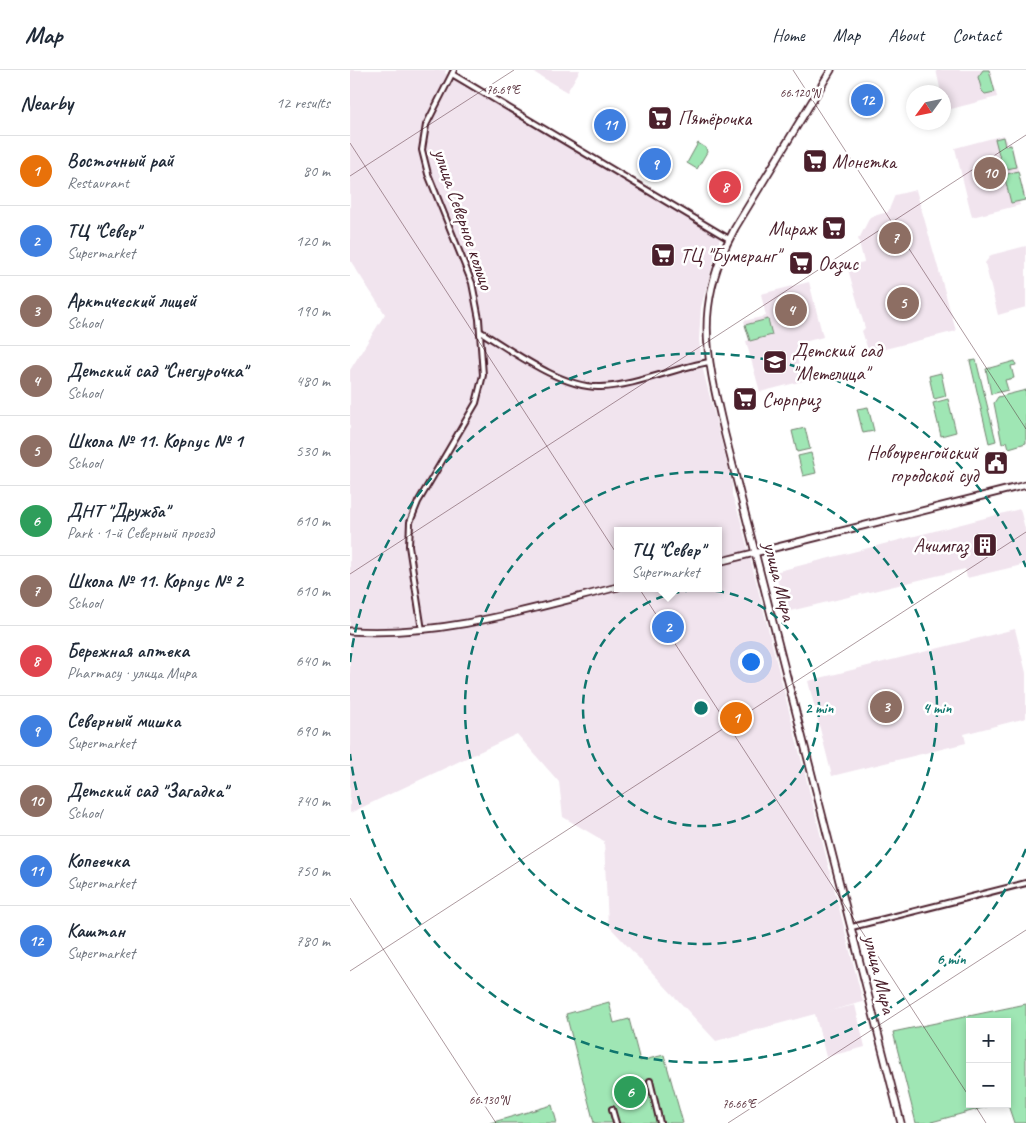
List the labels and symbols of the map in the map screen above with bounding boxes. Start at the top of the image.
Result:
pin: 12 [851,81,883,119]
text: 76.69°E [486,82,522,98]
text: 66.120°N [780,85,822,101]
north arrow [906,85,951,130]
supermarket icon: Пятёрочка [647,105,673,131]
pin: 11 [594,106,626,144]
place label: Пятёрочка [678,106,753,131]
street label: улица Северное кольцо [427,144,500,294]
pin: 9 [639,145,671,183]
supermarket icon: Монетка [802,148,828,174]
place label: Монетка [832,149,898,174]
pin: 10 [974,154,1006,192]
pin: 8 [709,168,741,206]
supermarket icon: Мираж [821,215,847,241]
place label: Мираж [769,216,818,241]
pin: 7 [879,219,911,257]
supermarket icon: ТЦ "Бумеранг" [650,242,676,268]
place label: ТЦ "Бумеранг" [680,243,784,268]
supermarket icon: Оазис [788,250,814,276]
place label: Оазис [818,251,859,277]
pin: 5 [887,284,919,322]
pin: 4 [775,291,807,329]
place label: Детский сад "Метелица" [792,338,883,386]
school or university icon: Детский сад "Метелица" [762,349,788,375]
supermarket icon: Сюрприз [732,386,758,412]
place label: Сюрприз [762,387,821,413]
place label: Новоуренгойский городской суд [867,440,980,488]
public building icon: Новоуренгойский городской суд [983,450,1009,476]
building icon: Ачимгаз [972,532,998,558]
place label: Ачимгаз [914,533,970,559]
street label: улица Мира [757,538,802,625]
pin: 2 [652,608,684,646]
your location [738,649,764,675]
pin: 3 [870,688,902,726]
centre of rings [692,699,710,717]
pin: 1 [720,699,752,737]
text: 2 min [805,699,834,718]
text: 4 min [923,699,952,718]
street label: улица Мира [857,931,902,1018]
text: 6 min [936,950,967,969]
pin: 6 [614,1073,646,1111]
text: 66.130°N [469,1092,511,1108]
text: 76.66°E [722,1096,758,1112]

